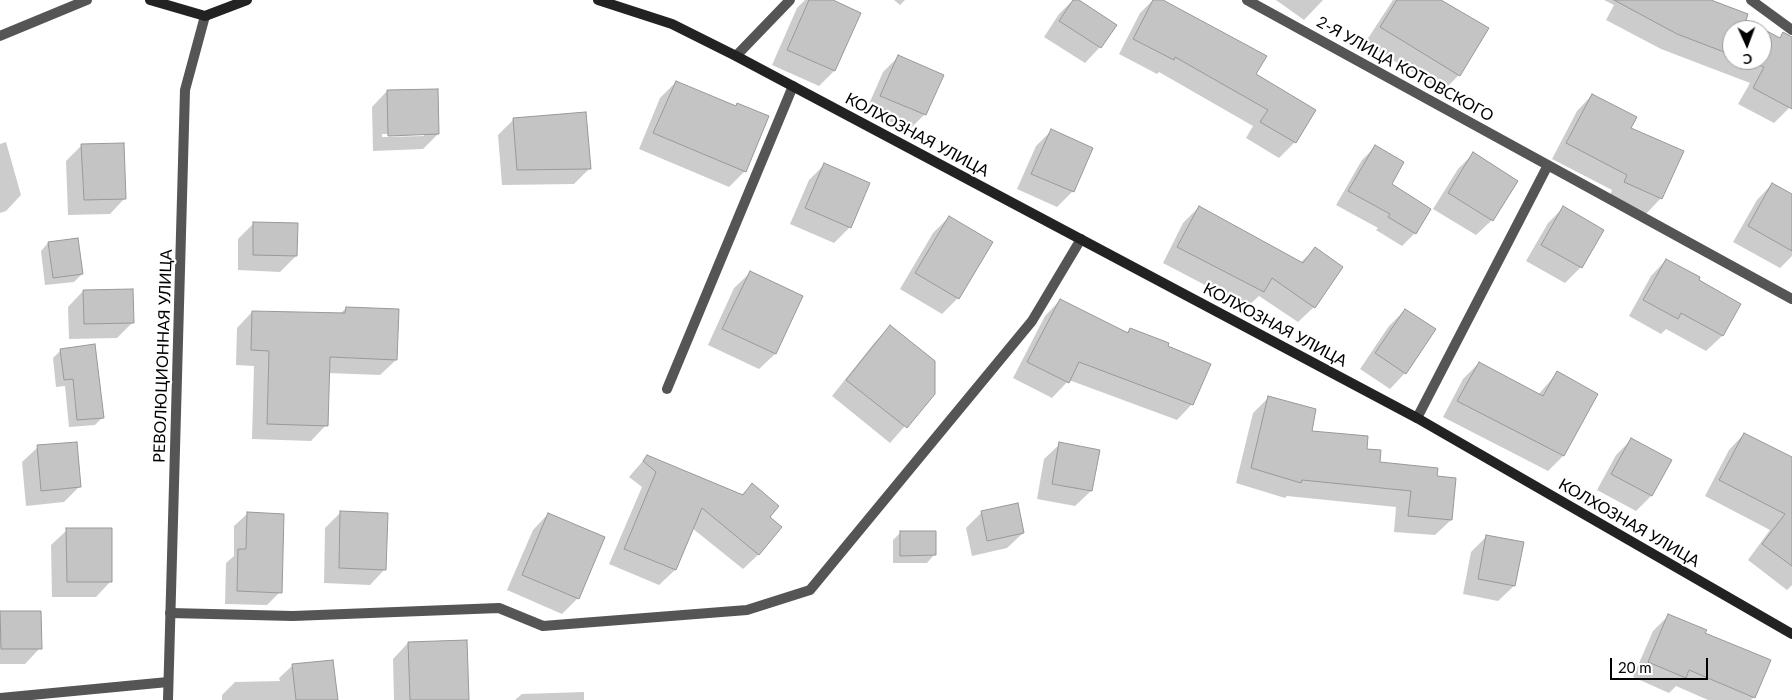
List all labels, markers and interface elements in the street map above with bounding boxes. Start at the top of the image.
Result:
street label: 2-Я УЛИЦА КОТОВСКОГО [1313,12,1497,126]
north arrow [1722,20,1772,70]
text: С [1743,51,1752,68]
street label: КОЛХОЗНАЯ УЛИЦА [842,89,992,181]
street label: РЕВОЛЮЦИОННАЯ УЛИЦА [150,249,176,463]
street label: КОЛХОЗНАЯ УЛИЦА [1200,279,1350,371]
street label: КОЛХОЗНАЯ УЛИЦА [1555,475,1703,571]
scale bar [1612,648,1710,680]
text: 20 m [1618,658,1652,676]

